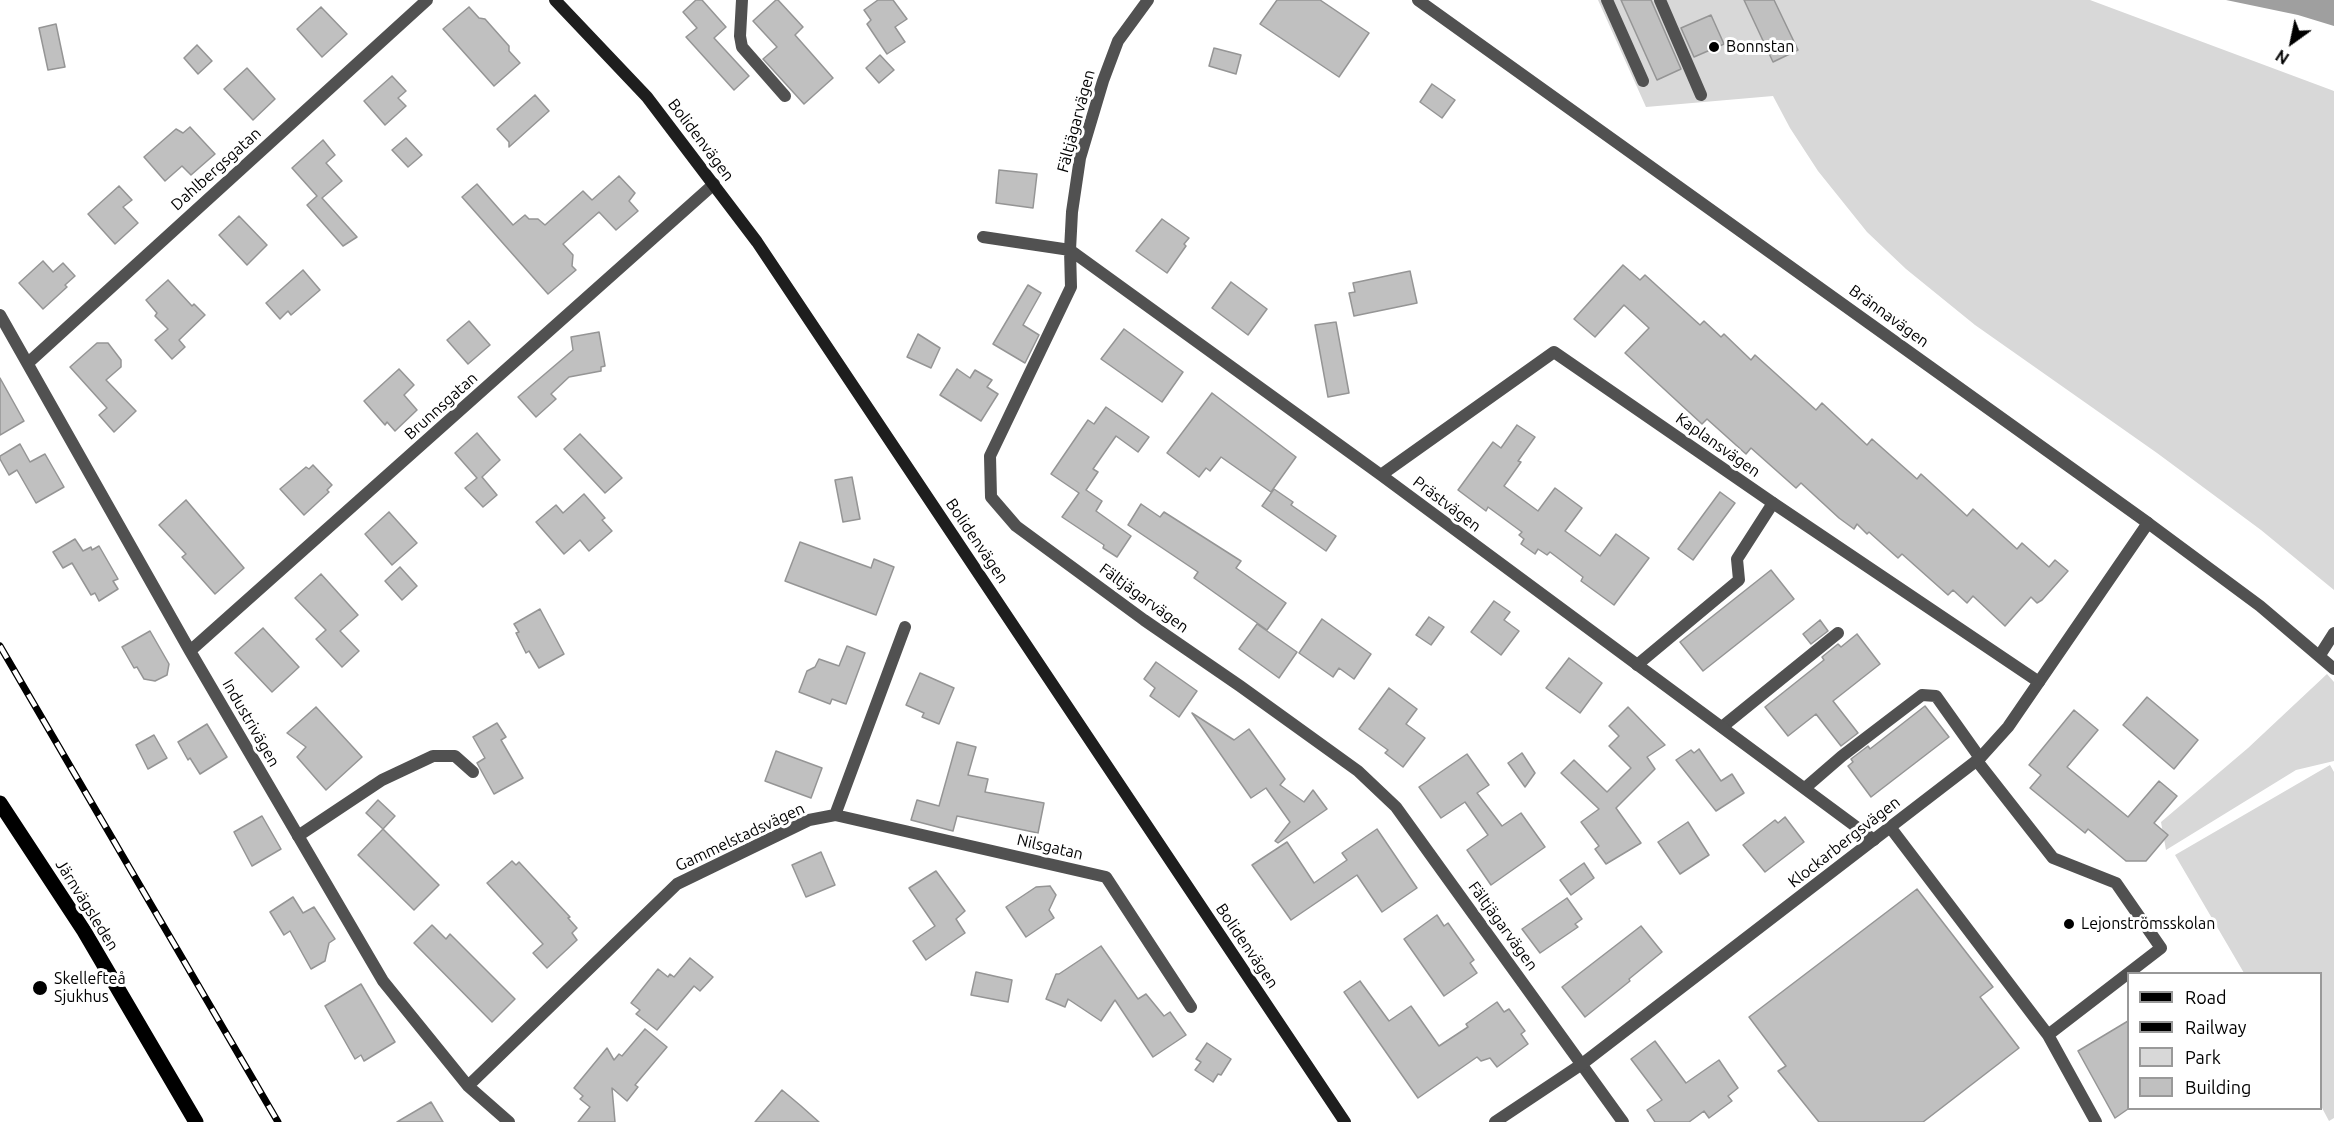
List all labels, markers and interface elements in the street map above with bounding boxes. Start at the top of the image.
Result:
north arrow [2262,12,2322,72]
place label: Bonnstan [1726,37,1794,57]
marker: Bonnstan [1707,40,1721,54]
text: N [2272,46,2292,68]
street label: Fältjägarvägen [1053,67,1099,175]
street label: Bolidenvägen [664,95,738,185]
street label: Dahlbergsgatan [167,124,265,214]
street label: Brännavägen [1845,281,1933,351]
street label: Brunnsgatan [401,368,481,444]
street label: Kaplansvägen [1672,409,1764,481]
street label: Prästvägen [1409,472,1485,536]
street label: Bolidenvägen [942,495,1012,587]
street label: Fältjägarvägen [1096,559,1192,637]
street label: Industrivägen [218,676,284,770]
street label: Klockarbergsvägen [1784,792,1904,892]
street label: Gammelstadsvägen [672,799,808,875]
street label: Nilsgatan [1015,830,1085,864]
street label: Järnvägsleden [51,856,123,954]
street label: Fältjägarvägen [1464,878,1542,974]
street label: Bolidenvägen [1212,900,1282,992]
place label: Lejonströmsskolan [2081,914,2215,934]
marker: Lejonströmsskolan [2062,917,2076,931]
place label: Skellefteå Sjukhus [54,969,126,1007]
legend [2127,972,2322,1110]
marker: Skellefteå Sjukhus [31,979,49,997]
text: Road [2185,987,2227,1007]
text: Railway [2185,1017,2246,1037]
text: Park [2185,1047,2221,1067]
text: Building [2185,1077,2251,1097]

